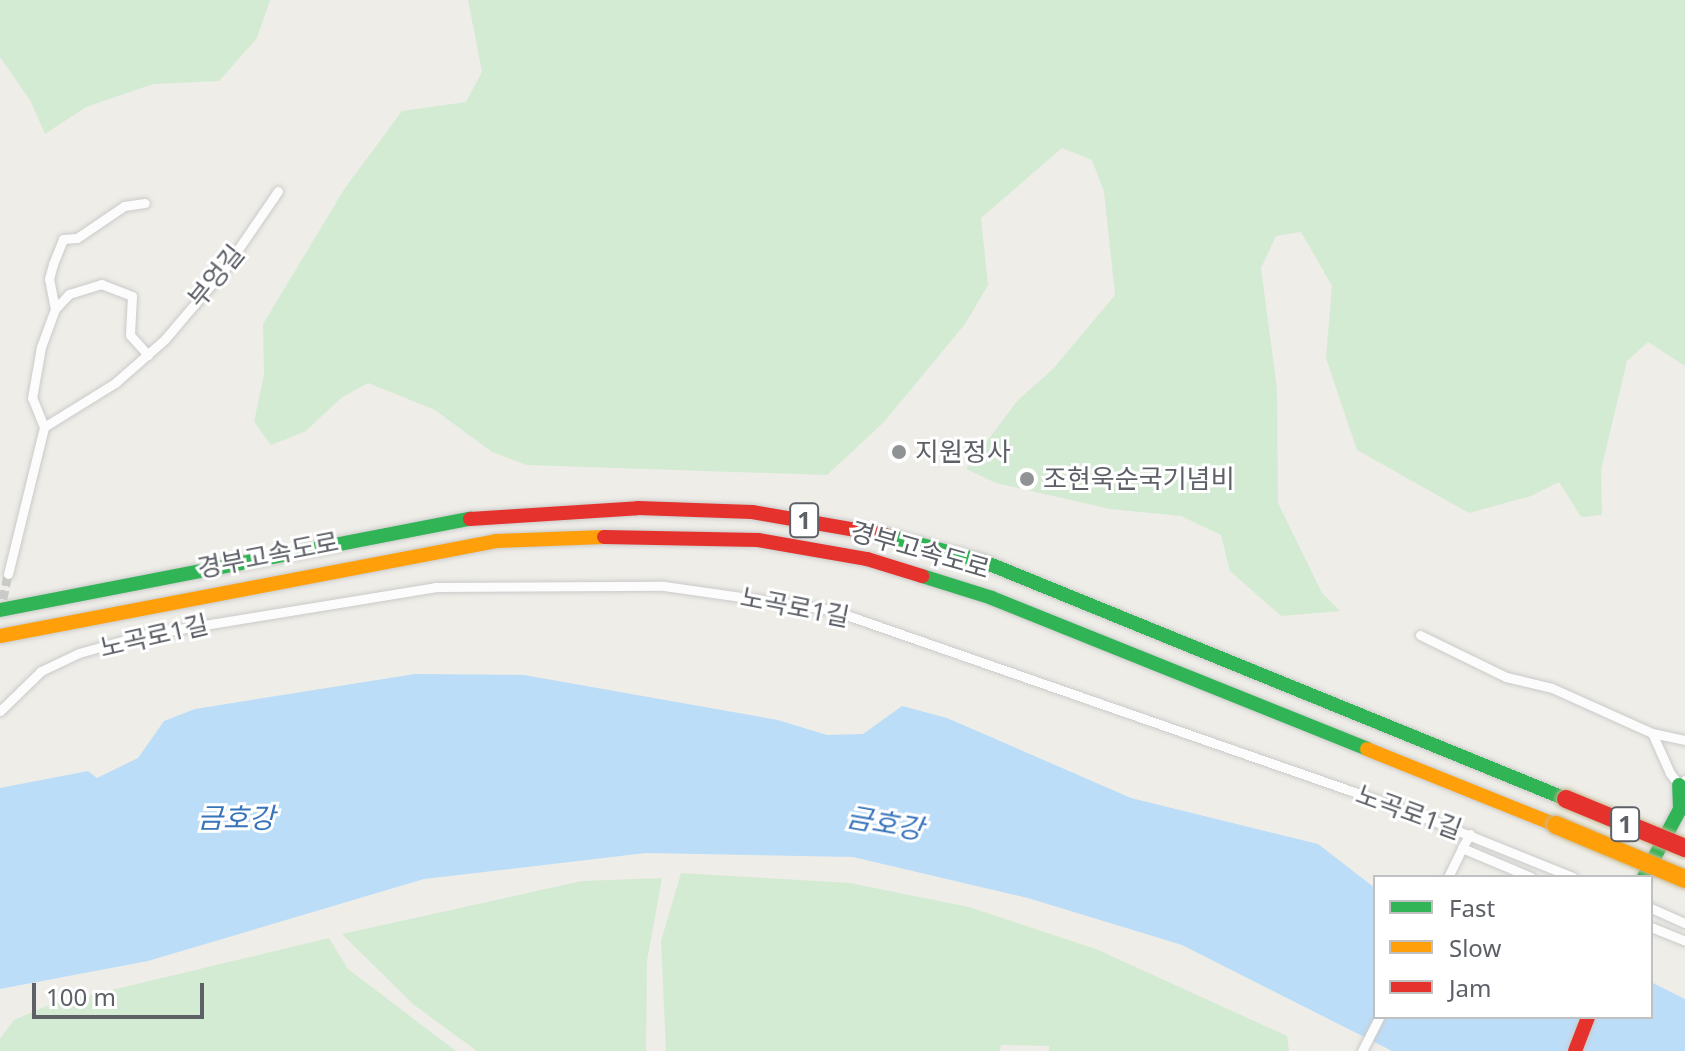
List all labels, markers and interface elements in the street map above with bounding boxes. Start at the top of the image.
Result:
street label: 부엉길 [181,238,251,314]
place label: 지원정사 [915,436,1011,468]
marker: 지원정사 [890,443,908,461]
place label: 조현욱순국기념비 [1043,463,1234,495]
marker: 조현욱순국기념비 [1018,470,1036,488]
road number: 1 [788,500,820,540]
street label: 경부고속도로 [847,515,993,585]
street label: 경부고속도로 [195,526,341,584]
street label: 노곡로1길 [738,581,852,633]
street label: 노곡로1길 [97,608,211,664]
street label: 노곡로1길 [1352,778,1466,846]
water label: 금호강 [844,799,926,845]
water label: 금호강 [197,800,275,834]
road number: 1 [1609,804,1641,844]
legend [1373,875,1653,1019]
text: Fast [1449,891,1495,924]
text: Slow [1449,931,1501,964]
scale bar [36,967,208,1017]
text: Jam [1449,971,1491,1004]
text: 100 m [46,980,116,1013]

